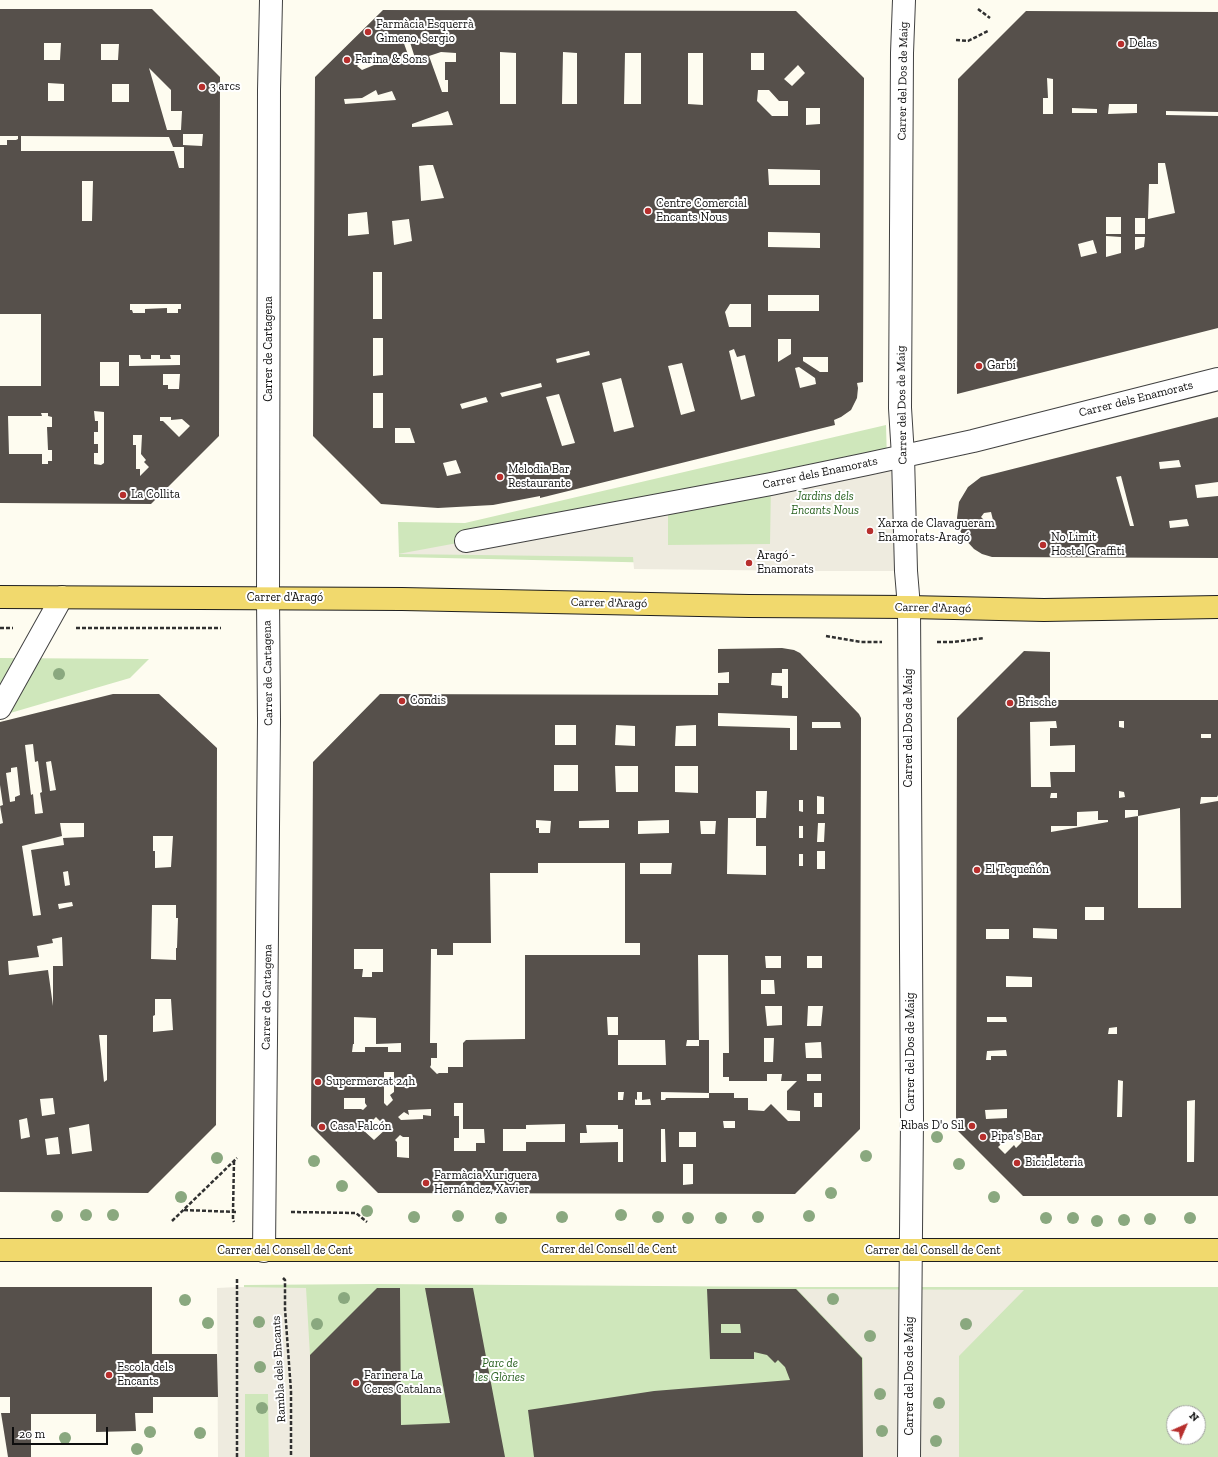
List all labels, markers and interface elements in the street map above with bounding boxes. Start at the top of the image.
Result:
place label: Farmàcia Esquerrà Gimeno, Sergio [376,18,474,46]
street label: Carrer del Dos de Maig [895,21,911,141]
marker: Farmàcia Esquerrà Gimeno, Sergio [363,27,373,37]
place label: Delas [1129,37,1157,51]
marker: Delas [1116,39,1126,49]
place label: Farina & Sons [355,53,427,67]
marker: Farina & Sons [342,55,352,65]
place label: 3 arcs [210,80,240,94]
marker: 3 arcs [197,82,207,92]
place label: Centre Comercial Encants Nous [656,197,747,225]
marker: Centre Comercial Encants Nous [643,206,653,216]
street label: Carrer de Cartagena [262,296,276,402]
street label: Carrer del Dos de Maig [894,345,910,465]
place label: Garbí [987,359,1016,373]
marker: Garbí [974,361,984,371]
street label: Carrer dels Enamorats [1077,378,1195,420]
street label: Carrer dels Enamorats [761,454,879,492]
place label: Melodia Bar Restaurante [508,463,571,491]
marker: Melodia Bar Restaurante [495,472,505,482]
place label: La Collita [131,488,180,502]
marker: La Collita [118,490,128,500]
park label: Jardins dels Encants Nous [791,490,859,518]
place label: Xarxa de Clavagueram Enamorats-Aragó [878,517,995,545]
marker: Xarxa de Clavagueram Enamorats-Aragó [865,526,875,536]
place label: No Limit Hostel Graffiti [1051,531,1125,559]
marker: No Limit Hostel Graffiti [1038,540,1048,550]
place label: Aragó - Enamorats [757,549,814,577]
marker: Aragó - Enamorats [744,558,754,568]
street label: Carrer d'Aragó [247,591,323,605]
street label: Carrer d'Aragó [571,595,647,611]
street label: Carrer d'Aragó [895,600,971,616]
street label: Carrer de Cartagena [260,620,276,726]
street label: Carrer del Dos de Maig [902,669,916,787]
place label: Condis [410,694,446,708]
marker: Condis [397,696,407,706]
place label: Brische [1018,696,1057,710]
marker: Brische [1005,698,1015,708]
place label: El Tequeñón [985,863,1049,877]
marker: El Tequeñón [972,865,982,875]
street label: Carrer de Cartagena [259,944,275,1050]
street label: Carrer del Dos de Maig [904,993,918,1111]
place label: Supermercat 24h [326,1075,415,1089]
marker: Supermercat 24h [313,1077,323,1087]
place label: Ribas D'o Sil [901,1119,964,1133]
place label: Casa Falcón [330,1120,391,1134]
marker: Ribas D'o Sil [967,1121,977,1131]
marker: Casa Falcón [317,1122,327,1132]
place label: Pipa's Bar [991,1130,1042,1144]
marker: Pipa's Bar [978,1132,988,1142]
place label: Bicicleteria [1025,1156,1083,1170]
marker: Bicicleteria [1012,1158,1022,1168]
place label: Farmàcia Xuriguera Hernández, Xavier [434,1169,537,1197]
marker: Farmàcia Xuriguera Hernández, Xavier [421,1178,431,1188]
street label: Carrer del Consell de Cent [541,1243,677,1257]
street label: Carrer del Consell de Cent [217,1244,353,1258]
street label: Carrer del Consell de Cent [865,1244,1001,1258]
street label: Rambla dels Encants [269,1315,289,1423]
street label: Carrer del Dos de Maig [903,1317,917,1435]
park label: Parc de les Glòries [475,1357,525,1385]
place label: Escola dels Encants [117,1361,173,1389]
place label: Farinera La Ceres Catalana [364,1369,442,1397]
marker: Escola dels Encants [104,1370,114,1380]
marker: Farinera La Ceres Catalana [351,1378,361,1388]
north arrow [1166,1405,1206,1445]
text: N [1187,1409,1202,1424]
scale bar [14,1419,110,1445]
text: 20 m [19,1427,45,1441]

